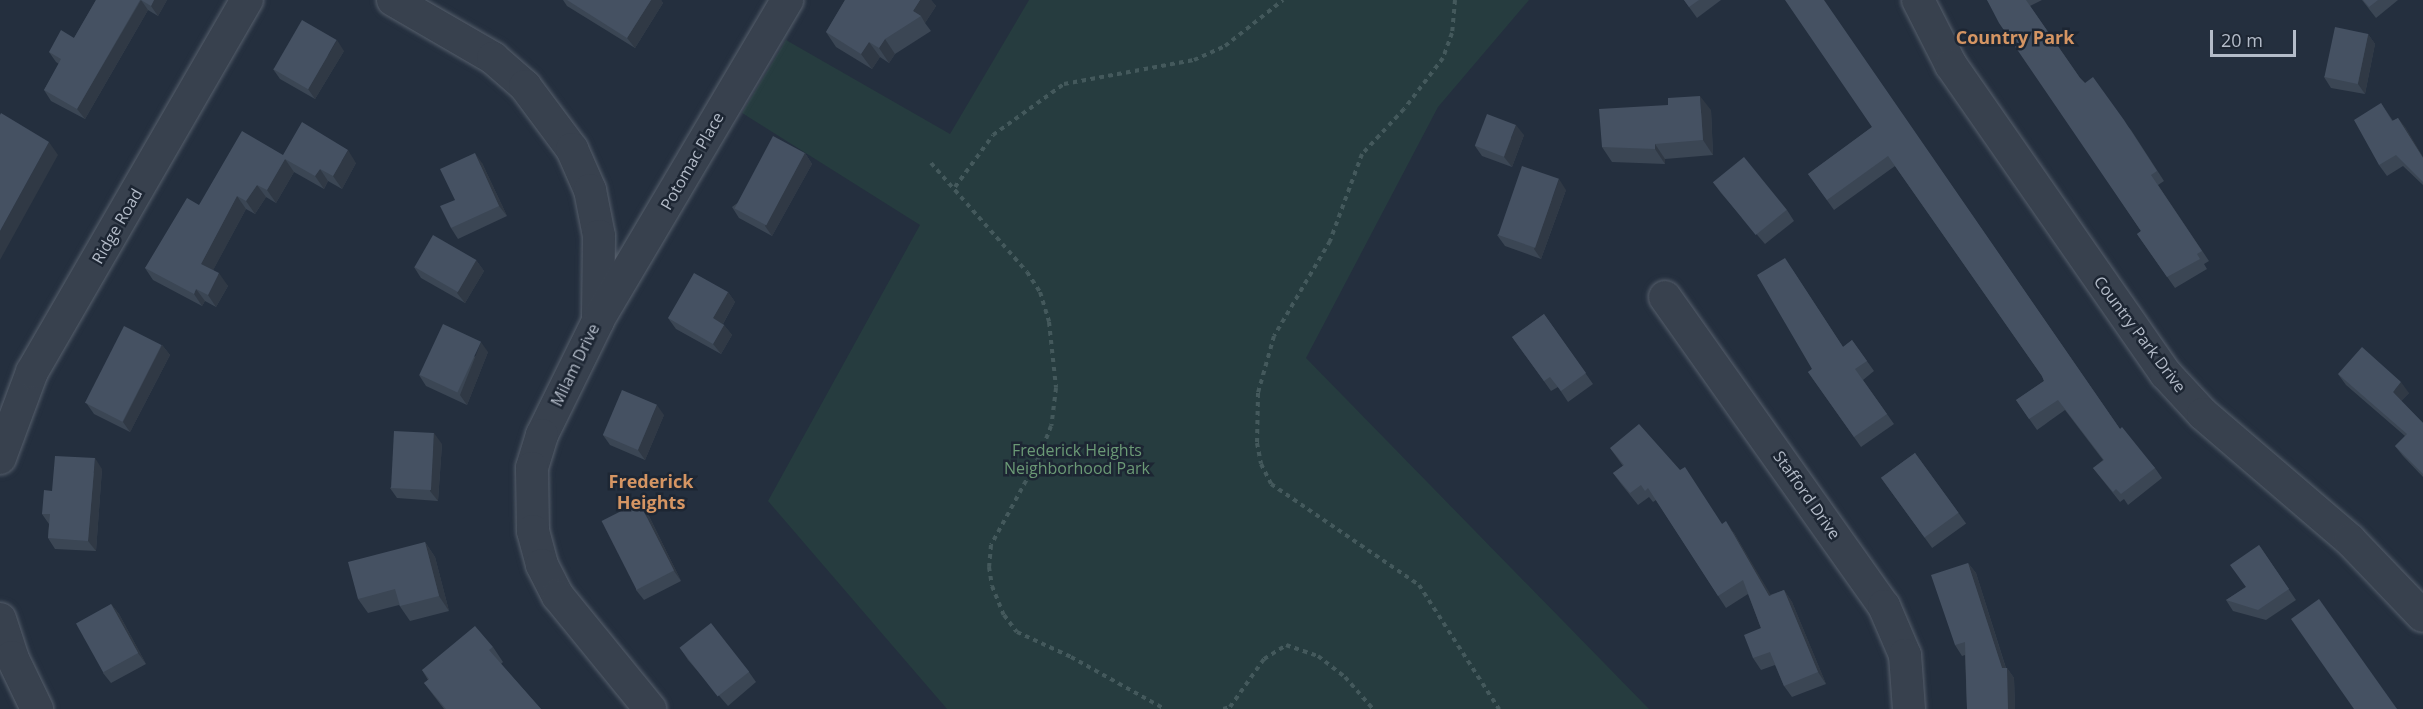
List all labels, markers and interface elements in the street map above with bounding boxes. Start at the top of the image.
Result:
scale bar [2213,18,2298,56]
district label: Country Park [1956,26,2074,48]
text: 20 m [2221,28,2263,52]
street label: Potomac Place [656,109,728,213]
street label: Ridge Road [88,185,146,267]
street label: Country Park Drive [2090,272,2190,396]
street label: Milam Drive [547,321,603,409]
park label: Frederick Heights Neighborhood Park [1004,440,1150,478]
street label: Stafford Drive [1769,447,1845,543]
district label: Frederick Heights [609,471,693,514]

